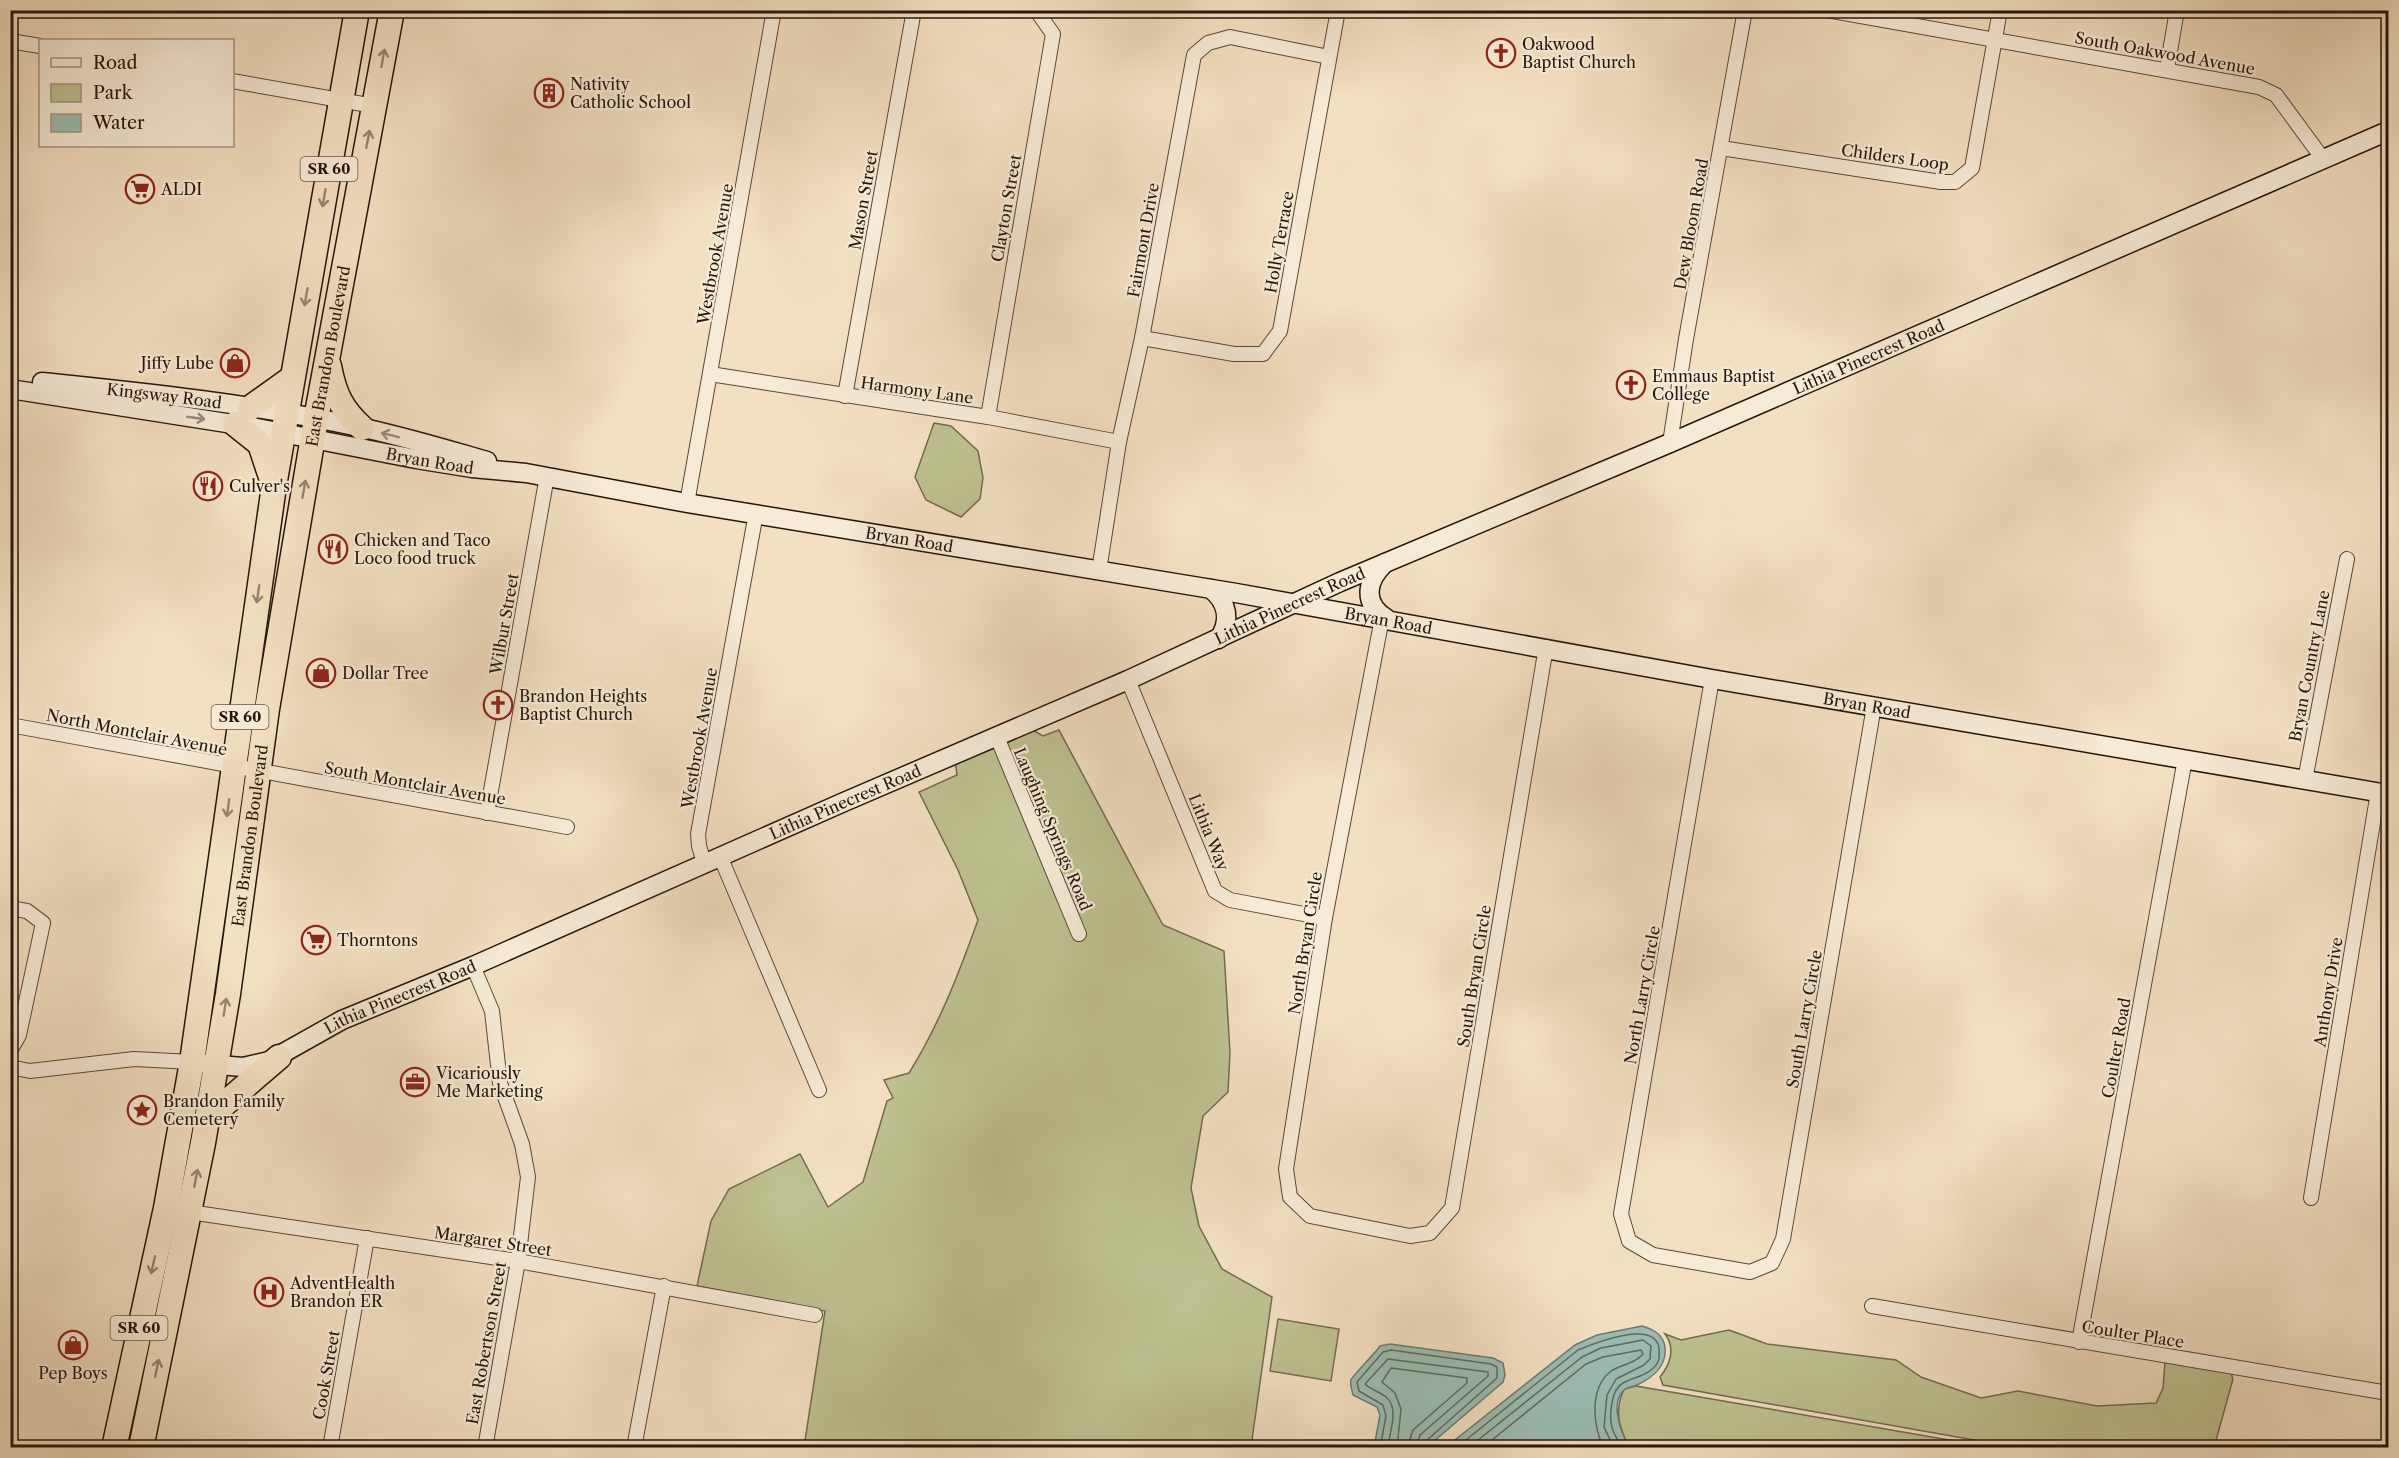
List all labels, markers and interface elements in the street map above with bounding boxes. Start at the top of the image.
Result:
street label: South Oakwood Avenue [2073,27,2257,79]
place label: Oakwood Baptist Church [1522,34,1636,72]
church icon: Oakwood Baptist Church [1485,37,1517,69]
legend [39,39,234,147]
one-way arrow [378,49,389,68]
text: Road [93,52,138,74]
place label: Nativity Catholic School [570,74,691,112]
building icon: Nativity Catholic School [533,77,565,109]
text: Park [93,82,134,104]
text: Water [92,112,145,134]
one-way arrow [363,129,374,149]
street label: Childers Loop [1840,140,1950,174]
street label: Mason Street [844,148,882,251]
street label: Clayton Street [987,152,1025,263]
road number: SR 60 [300,157,358,181]
street label: Dew Bloom Road [1670,157,1712,291]
supermarket icon: ALDI [124,173,156,205]
place label: ALDI [160,179,202,199]
street label: Fairmont Drive [1123,181,1163,299]
street label: Westbrook Avenue [693,182,737,327]
one-way arrow [318,188,329,208]
street label: Holly Terrace [1260,189,1298,295]
street label: East Brandon Boulevard [301,264,354,448]
one-way arrow [300,287,311,306]
street label: Lithia Pinecrest Road [1790,315,1948,398]
shop icon: Jiffy Lube [219,347,251,379]
place label: Jiffy Lube [138,353,214,373]
place label: Emmaus Baptist College [1652,366,1775,404]
church icon: Emmaus Baptist College [1615,369,1647,401]
street label: Harmony Lane [859,372,975,408]
street label: Kingsway Road [106,379,223,413]
one-way arrow [185,412,205,423]
one-way arrow [381,428,400,440]
street label: Bryan Road [384,443,475,478]
restaurant icon: Culver's [192,470,224,502]
place label: Culver's [229,476,290,496]
one-way arrow [299,480,310,499]
street label: Bryan Road [864,522,955,557]
place label: Chicken and Taco Loco food truck [354,530,491,568]
restaurant icon: Chicken and Taco Loco food truck [317,533,349,565]
street label: Lithia Pinecrest Road [1211,563,1368,649]
street label: Wilbur Street [485,571,523,677]
one-way arrow [253,584,264,603]
street label: Bryan Country Lane [2284,588,2334,744]
street label: Bryan Road [1343,603,1434,638]
shop icon: Dollar Tree [305,657,337,689]
place label: Dollar Tree [342,663,428,683]
street label: Westbrook Avenue [677,666,721,811]
place label: Brandon Heights Baptist Church [519,686,647,724]
street label: Bryan Road [1822,688,1913,723]
church icon: Brandon Heights Baptist Church [482,689,514,721]
street label: North Montclair Avenue [45,705,229,759]
road number: SR 60 [212,705,268,729]
street label: East Brandon Boulevard [227,743,272,928]
street label: Laughing Springs Road [1010,745,1097,914]
street label: South Montclair Avenue [323,757,507,809]
street label: Lithia Pinecrest Road [766,760,924,844]
street label: Lithia Way [1185,791,1234,874]
one-way arrow [222,798,233,817]
street label: North Bryan Circle [1284,870,1326,1016]
street label: South Bryan Circle [1453,903,1495,1049]
supermarket icon: Thorntons [300,924,332,956]
street label: North Larry Circle [1620,924,1664,1066]
place label: Thorntons [337,930,418,950]
street label: Anthony Drive [2309,935,2347,1049]
street label: South Larry Circle [1782,948,1826,1090]
street label: Lithia Pinecrest Road [320,956,479,1038]
street label: Coulter Road [2097,996,2135,1100]
one-way arrow [220,998,231,1018]
place label: Vicariously Me Marketing [435,1063,543,1101]
office icon: Vicariously Me Marketing [399,1066,431,1098]
place label: Brandon Family Cemetery [163,1091,286,1129]
place icon: Brandon Family Cemetery [126,1094,158,1126]
one-way arrow [191,1168,202,1188]
street label: Margaret Street [433,1222,554,1260]
one-way arrow [147,1255,159,1274]
street label: East Robertson Street [462,1260,510,1426]
place label: AdventHealth Brandon ER [289,1273,395,1311]
hospital icon: AdventHealth Brandon ER [253,1276,285,1308]
road number: SR 60 [110,1316,168,1340]
street label: Coulter Place [2080,1316,2186,1352]
street label: Cook Street [308,1328,344,1421]
shop icon: Pep Boys [57,1329,89,1361]
one-way arrow [151,1359,163,1378]
place label: Pep Boys [38,1363,108,1383]

